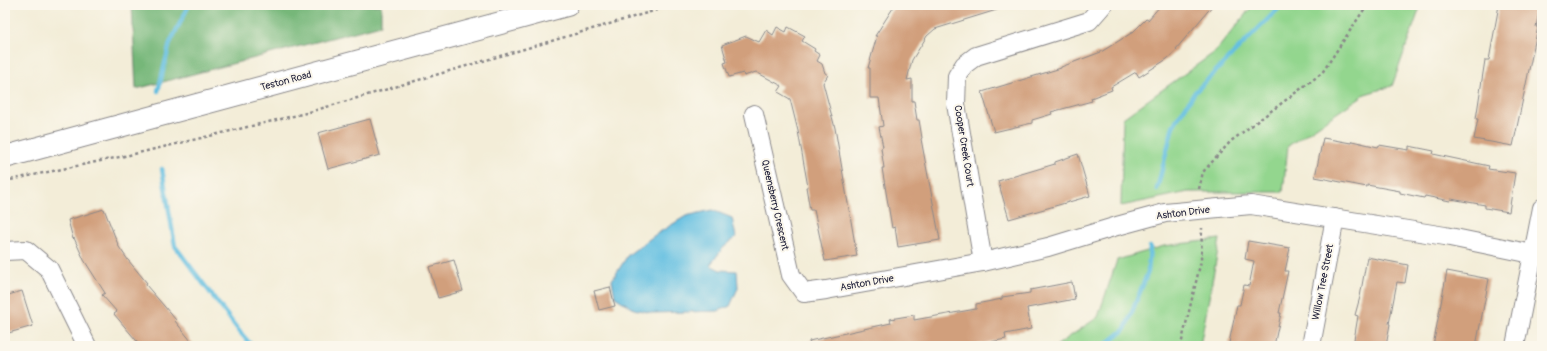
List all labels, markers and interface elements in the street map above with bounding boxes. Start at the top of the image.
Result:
street label: Teston Road [259,68,313,94]
street label: Cooper Creek Court [952,104,977,189]
street label: Queensberry Crescent [759,159,791,252]
street label: Ashton Drive [1155,204,1211,222]
street label: Willow Tree Street [1310,242,1336,321]
street label: Ashton Drive [839,272,895,294]

